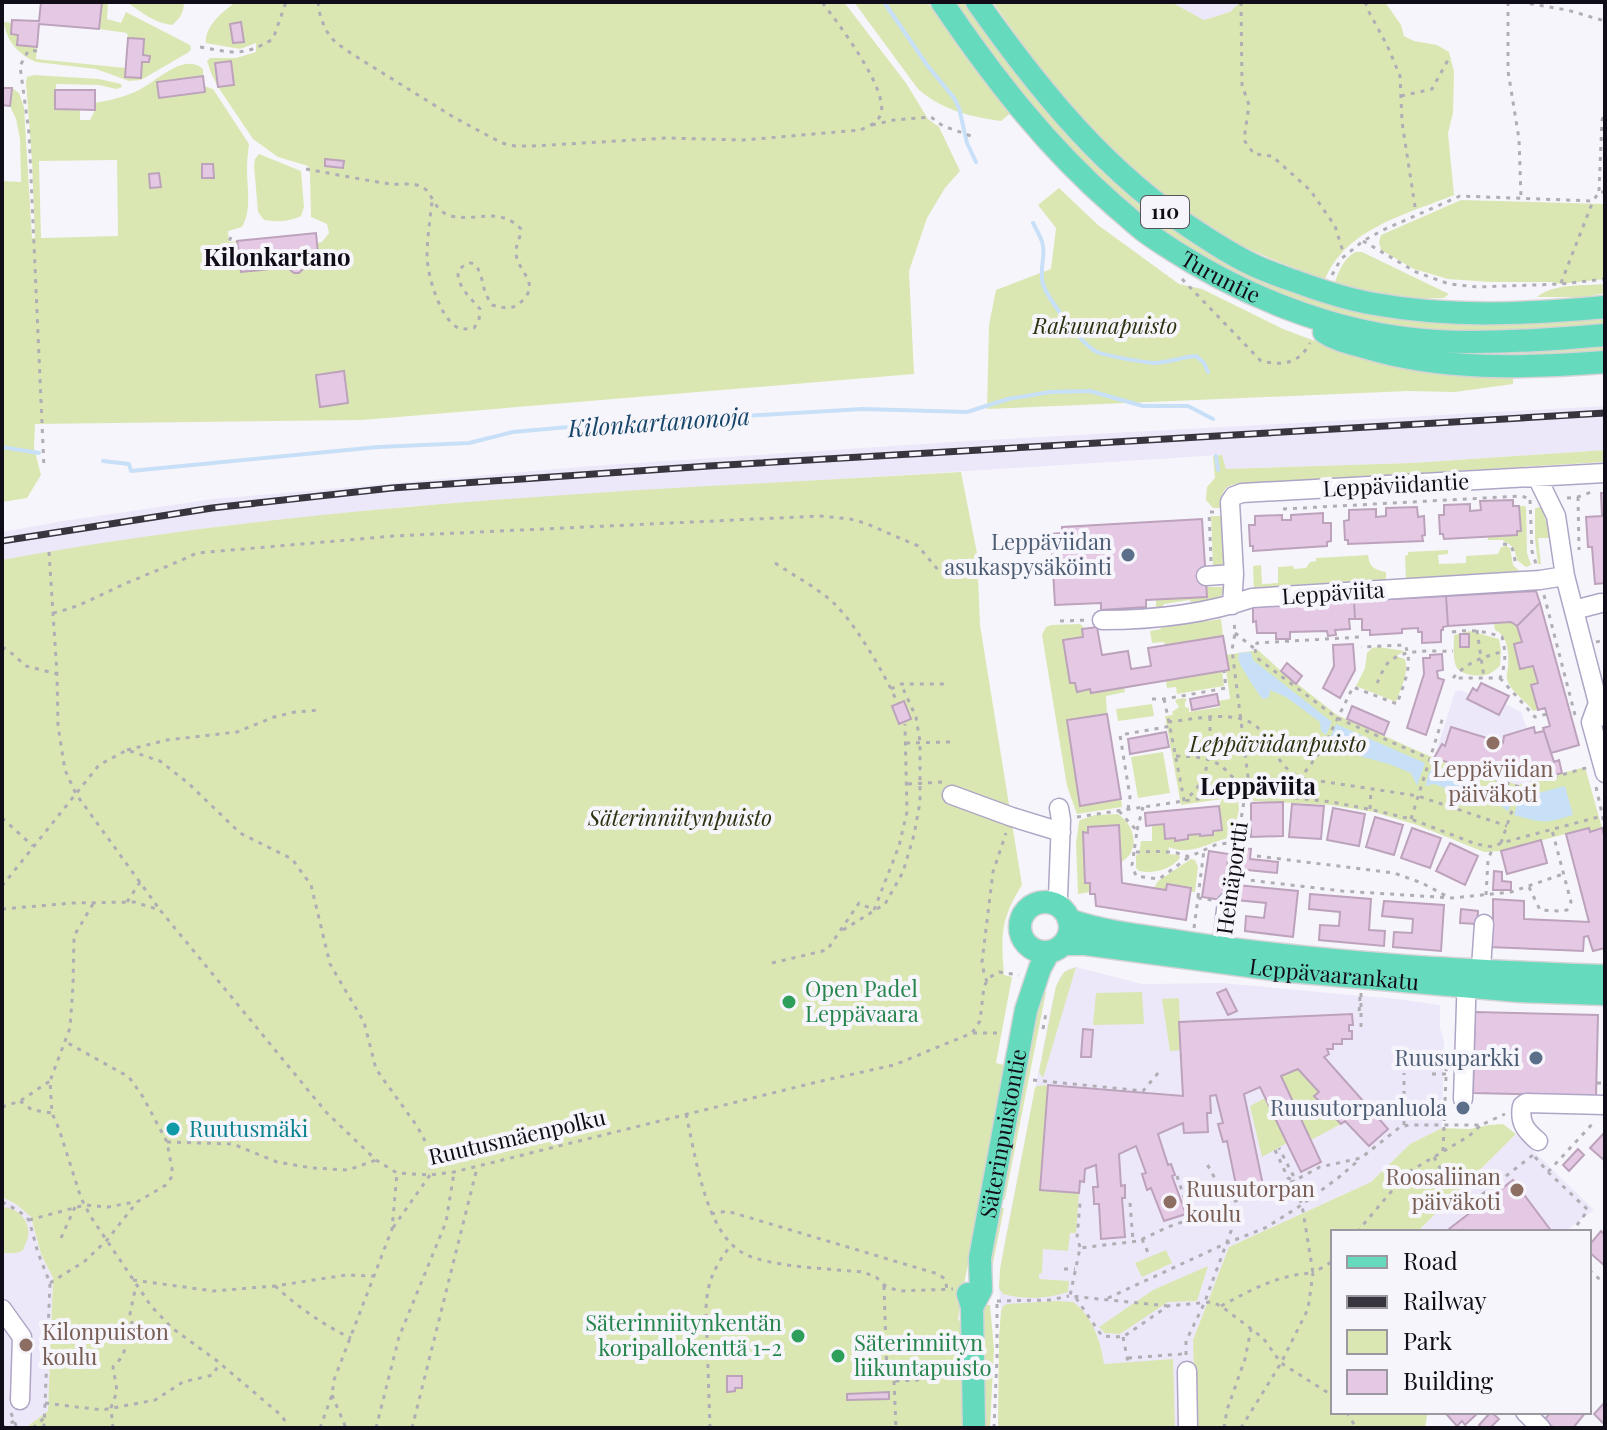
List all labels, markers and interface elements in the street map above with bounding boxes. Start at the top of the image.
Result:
road number: 110 [1141,196,1189,228]
district label: Kilonkartano [204,240,350,272]
street label: Turuntie [1176,243,1266,309]
park label: Rakuunapuisto [1032,310,1177,340]
water label: Kilonkartanonoja [566,399,751,443]
street label: Leppäviidantie [1322,465,1470,503]
place label: Leppäviidan asukaspysäköinti [944,526,1112,581]
marker: Leppäviidan asukaspysäköinti [1119,546,1137,564]
street label: Leppäviita [1281,573,1385,611]
park label: Leppäviidanpuisto [1188,728,1367,758]
marker: Leppäviidan päiväkoti [1484,734,1502,752]
place label: Leppäviidan päiväkoti [1432,753,1554,808]
district label: Leppäviita [1200,769,1317,801]
park label: Säterinniitynpuisto [587,802,772,832]
street label: Heinäportti [1208,819,1254,936]
street label: Leppävaarankatu [1247,950,1421,996]
place label: Open Padel Leppävaara [805,973,919,1028]
marker: Open Padel Leppävaara [780,993,798,1011]
place label: Ruusuparkki [1394,1042,1520,1072]
street label: Säterinpuistontie [972,1046,1033,1220]
marker: Ruusuparkki [1527,1049,1545,1067]
place label: Ruusutorpanluola [1270,1092,1447,1122]
marker: Ruusutorpanluola [1454,1099,1472,1117]
street label: Ruutusmäenpolku [425,1101,608,1171]
place label: Ruutusmäki [189,1113,308,1143]
marker: Ruutusmäki [164,1120,182,1138]
place label: Roosaliinan päiväkoti [1385,1161,1501,1216]
place label: Ruusutorpan koulu [1186,1173,1315,1228]
marker: Roosaliinan päiväkoti [1508,1181,1526,1199]
marker: Ruusutorpan koulu [1161,1193,1179,1211]
legend [1331,1230,1591,1414]
text: Road [1403,1244,1458,1276]
text: Railway [1403,1284,1487,1316]
place label: Säterinniitynkentän koripallokenttä 1-2 [585,1307,782,1362]
place label: Kilonpuiston koulu [42,1316,169,1371]
text: Park [1403,1324,1453,1356]
marker: Säterinniitynkentän koripallokenttä 1-2 [789,1327,807,1345]
place label: Säterinniityn liikuntapuisto [854,1327,992,1382]
marker: Kilonpuiston koulu [17,1336,35,1354]
marker: Säterinniityn liikuntapuisto [829,1347,847,1365]
text: Building [1403,1364,1494,1396]

